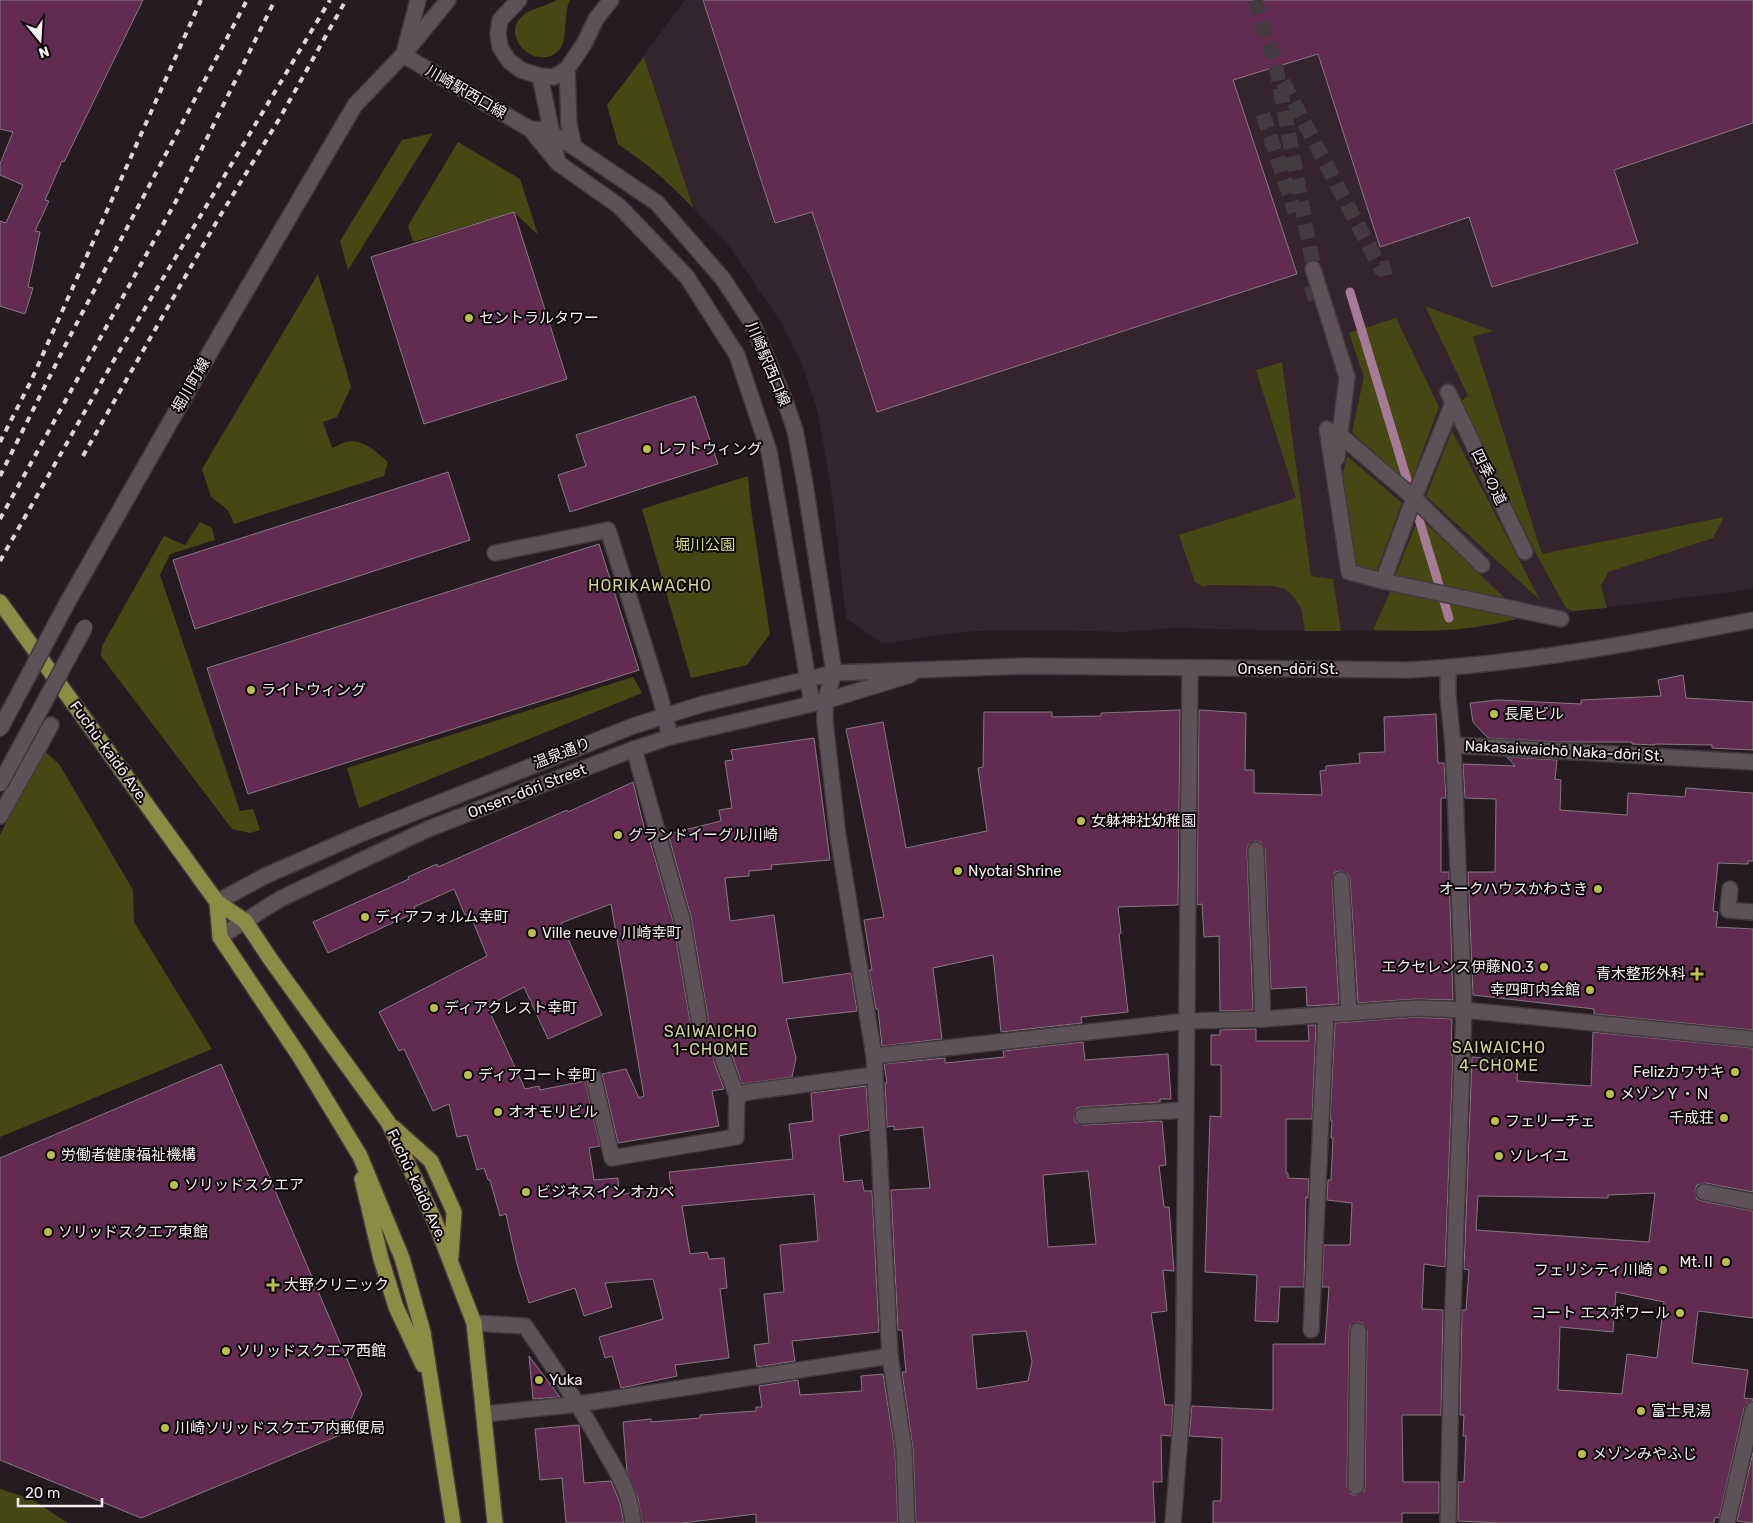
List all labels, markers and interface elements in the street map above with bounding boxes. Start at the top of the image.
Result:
north arrow [15,15,65,65]
text: N [36,42,51,62]
street label: 川崎駅西口線 [423,62,509,122]
place label: セントラルタワー [479,309,599,327]
marker: セントラルタワー [463,312,475,324]
street label: 川崎駅西口線 [742,319,794,409]
street label: 堀川町線 [168,355,214,415]
place label: レフトウィング [657,440,762,458]
marker: レフトウィング [641,443,653,455]
street label: 四季の道 [1468,446,1510,508]
park label: 堀川公園 [675,536,735,554]
district label: HORIKAWACHO [588,576,712,595]
street label: Onsen-dōri St. [1237,660,1339,678]
place label: ライトウィング [261,681,366,699]
marker: ライトウィング [245,684,257,696]
street label: Fuchū-kaidō Ave. [66,698,152,806]
place label: 長尾ビル [1504,705,1564,723]
marker: 長尾ビル [1488,708,1500,720]
street label: 温泉通り [531,734,593,772]
street label: Nakasaiwaichō Naka-dōri St. [1464,737,1664,765]
street label: Onsen-dōri Street [465,760,589,822]
place label: 女躰神社幼稚園 [1091,812,1196,830]
marker: 女躰神社幼稚園 [1075,815,1087,827]
place label: グランドイーグル川崎 [628,826,778,844]
marker: グランドイーグル川崎 [612,829,624,841]
place label: Nyotai Shrine [968,862,1062,880]
marker: Nyotai Shrine [952,865,964,877]
place label: オークハウスかわさき [1439,880,1588,898]
marker: オークハウスかわさき [1592,883,1604,895]
place label: ディアフォルム幸町 [375,908,509,926]
marker: ディアフォルム幸町 [359,911,371,923]
place label: Ville neuve 川崎幸町 [542,924,681,942]
marker: Ville neuve 川崎幸町 [526,927,538,939]
place label: エクセレンス伊藤NO.3 [1381,958,1534,976]
marker: エクセレンス伊藤NO.3 [1538,961,1550,973]
place label: 青木整形外科 [1596,965,1686,983]
marker: 青木整形外科 [1690,967,1704,981]
place label: 幸四町内会館 [1490,981,1580,999]
marker: 幸四町内会館 [1584,984,1596,996]
place label: ディアクレスト幸町 [444,999,577,1017]
marker: ディアクレスト幸町 [428,1002,440,1014]
district label: SAIWAICHO 1-CHOME [664,1022,758,1059]
district label: SAIWAICHO 4-CHOME [1452,1038,1546,1075]
place label: Felizカワサキ [1633,1063,1725,1081]
place label: ディアコート幸町 [478,1066,597,1084]
marker: Felizカワサキ [1729,1066,1741,1078]
marker: ディアコート幸町 [462,1069,474,1081]
place label: メゾンＹ・Ｎ [1620,1085,1710,1103]
marker: メゾンＹ・Ｎ [1604,1088,1616,1100]
place label: オオモリビル [508,1103,598,1121]
marker: オオモリビル [492,1106,504,1118]
place label: 千成荘 [1669,1109,1714,1127]
place label: フェリーチェ [1505,1112,1595,1130]
marker: 千成荘 [1718,1112,1730,1124]
marker: フェリーチェ [1489,1115,1501,1127]
street label: Fuchū-kaidō Ave. [383,1126,451,1244]
place label: 労働者健康福祉機構 [61,1146,196,1164]
place label: ソレイユ [1509,1147,1569,1165]
marker: 労働者健康福祉機構 [45,1149,57,1161]
marker: ソレイユ [1493,1150,1505,1162]
place label: ソリッドスクエア [184,1176,304,1194]
marker: ソリッドスクエア [168,1179,180,1191]
place label: ビジネスイン オカベ [536,1183,675,1201]
marker: ビジネスイン オカベ [520,1186,532,1198]
place label: ソリッドスクエア東館 [58,1223,208,1241]
marker: ソリッドスクエア東館 [42,1226,54,1238]
place label: Mt.Ⅱ [1679,1253,1716,1271]
marker: Mt.Ⅱ [1720,1256,1732,1268]
place label: フェリシティ川崎 [1534,1261,1653,1279]
marker: フェリシティ川崎 [1657,1264,1669,1276]
place label: 大野クリニック [284,1276,389,1294]
marker: 大野クリニック [266,1278,280,1292]
place label: コート エスポワール [1531,1304,1670,1322]
marker: コート エスポワール [1674,1307,1686,1319]
place label: ソリッドスクエア西館 [236,1342,386,1360]
marker: ソリッドスクエア西館 [220,1345,232,1357]
place label: Yuka [549,1371,583,1389]
marker: Yuka [533,1374,545,1386]
place label: 富士見湯 [1651,1402,1711,1420]
marker: 富士見湯 [1635,1405,1647,1417]
place label: 川崎ソリッドスクエア内郵便局 [175,1419,385,1437]
marker: 川崎ソリッドスクエア内郵便局 [159,1422,171,1434]
place label: メゾンみやふじ [1592,1445,1697,1463]
marker: メゾンみやふじ [1576,1448,1588,1460]
scale bar [18,1476,101,1508]
text: 20 m [25,1484,60,1502]

